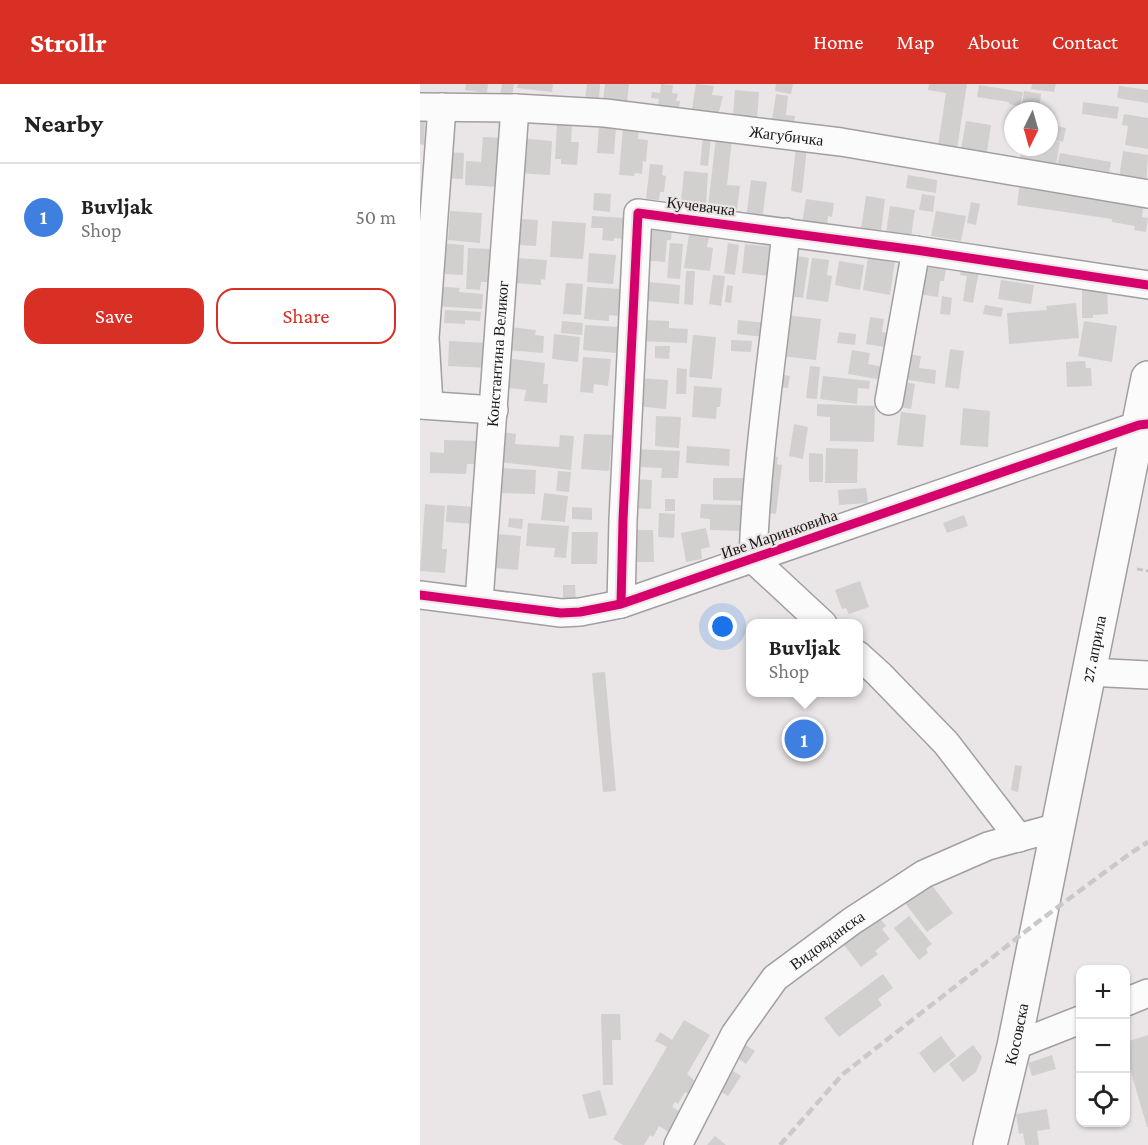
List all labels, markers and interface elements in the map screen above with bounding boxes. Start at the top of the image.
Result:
text: Strollr [30,27,107,58]
text: Home [813,30,863,54]
text: Map [896,30,935,54]
text: About [968,30,1019,54]
text: Contact [1052,30,1118,54]
north arrow [1004,102,1058,156]
text: Nearby [24,109,103,138]
street label: Жагубичка [748,122,825,148]
street label: Кучевачка [666,193,736,220]
text: Buvljak [81,194,152,219]
text: 1 [40,206,47,228]
text: 50 m [355,206,396,228]
text: Shop [81,219,122,241]
street label: Константина Великог [483,280,511,427]
button: Save [24,288,204,344]
button: Share [216,288,396,344]
street label: Иве Маринковића [719,506,840,563]
your location [708,612,737,641]
street label: 27. априла [1079,614,1109,684]
popup [746,619,863,697]
text: Buvljak [769,635,840,660]
text: Shop [769,660,809,682]
pin: 1 [784,716,824,762]
street label: Видовданска [786,907,867,973]
map controls [1076,965,1130,1127]
button: + [1076,965,1130,1019]
street label: Косовска [1001,1002,1031,1067]
button: − [1076,1019,1130,1073]
button: locate [1076,1073,1130,1127]

